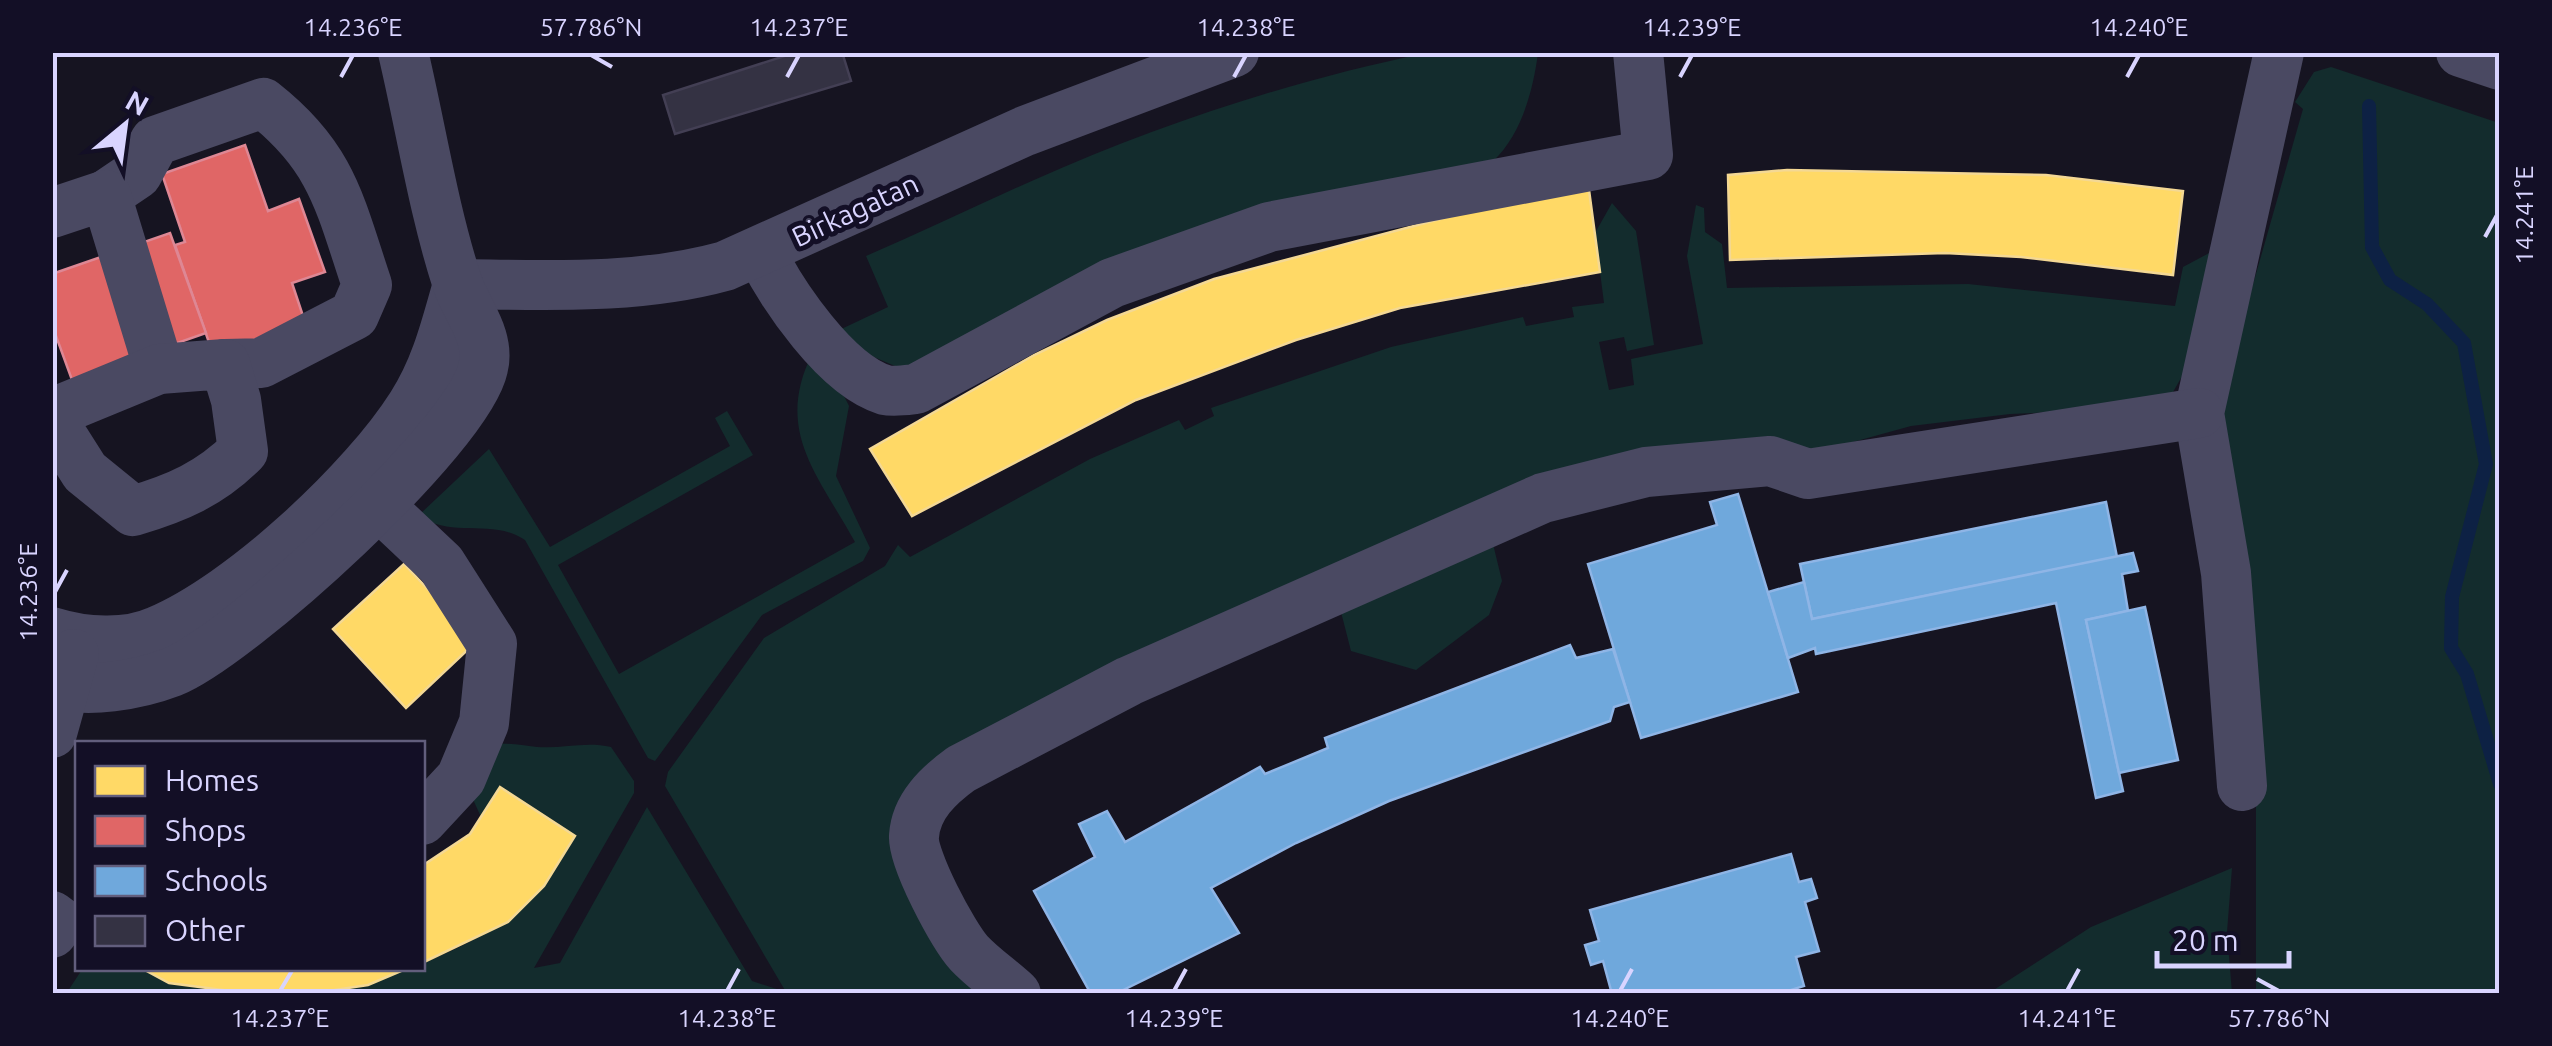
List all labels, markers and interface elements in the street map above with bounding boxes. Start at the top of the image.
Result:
text: 14.236°E [304,13,402,41]
text: 57.786°N [540,13,642,41]
text: 14.237°E [750,13,848,41]
text: 14.238°E [1197,13,1295,41]
text: 14.239°E [1643,13,1741,41]
text: 14.240°E [2090,13,2188,41]
north arrow [75,75,175,175]
text: N [121,84,154,121]
text: 14.241°E [2510,166,2538,264]
street label: Birkagatan [787,167,923,252]
text: 14.236°E [14,543,42,641]
legend [75,741,425,971]
text: Homes [165,763,259,797]
text: Shops [165,813,246,847]
text: Schools [165,863,268,897]
scale bar [2157,906,2290,968]
text: Other [165,913,246,947]
text: 20 m [2172,923,2239,957]
text: 14.237°E [231,1004,329,1032]
text: 14.238°E [678,1004,776,1032]
text: 14.239°E [1125,1004,1223,1032]
text: 14.240°E [1571,1004,1669,1032]
text: 14.241°E [2018,1004,2116,1032]
text: 57.786°N [2228,1004,2330,1032]

